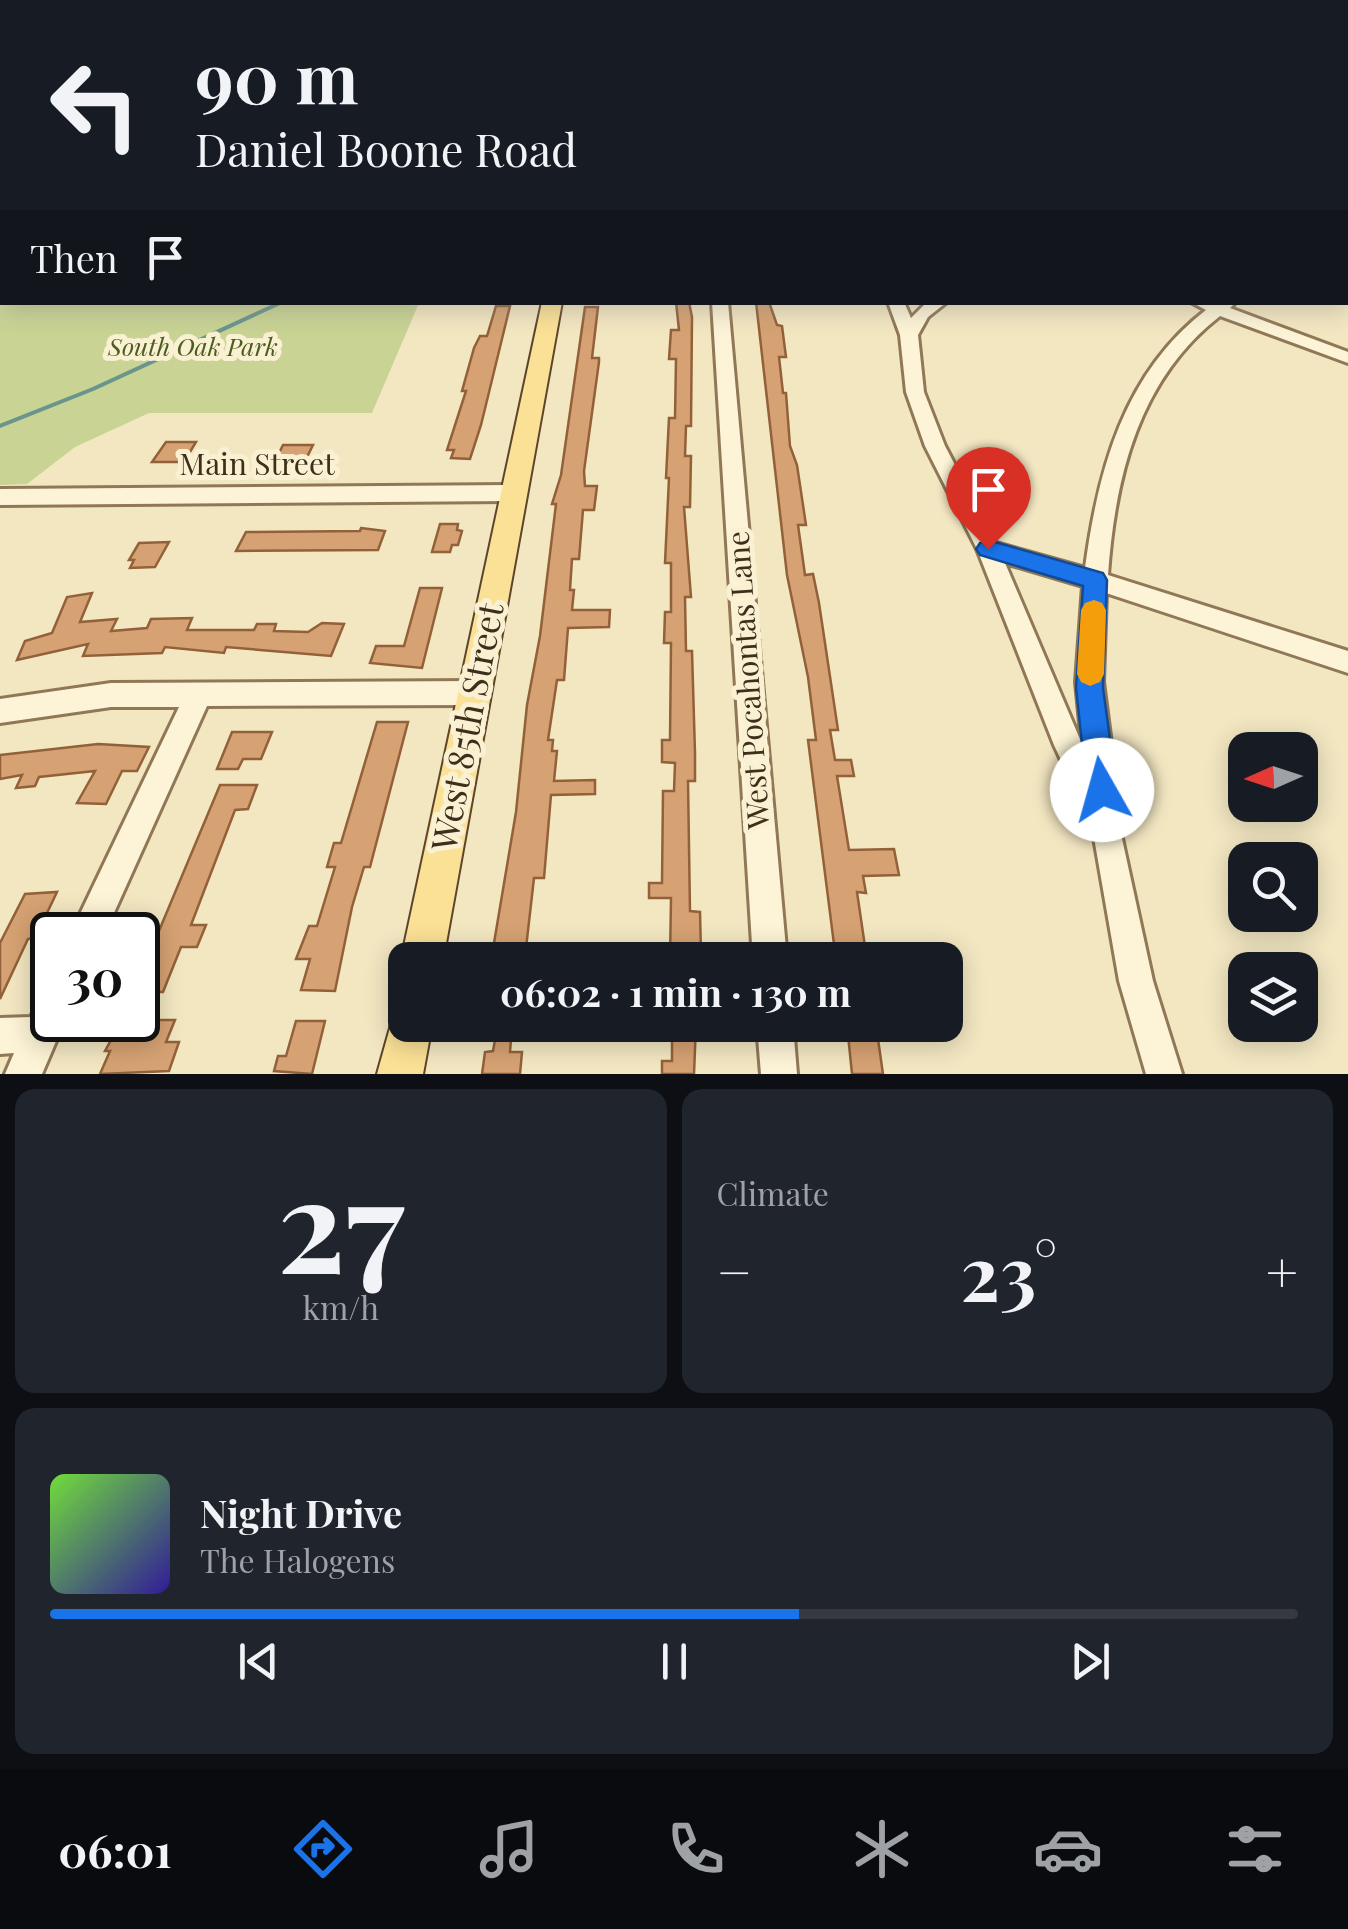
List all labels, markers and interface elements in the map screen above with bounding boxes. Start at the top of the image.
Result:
text: 90 m [195,28,359,122]
icon: left [30,40,160,170]
text: Daniel Boone Road [195,118,577,178]
icon: arrive [138,230,193,285]
text: Then [30,232,118,283]
park label: South Oak Park [107,329,278,362]
street label: Main Street [179,443,335,483]
pin [946,447,1031,550]
icon: arrive [961,462,1016,517]
street label: West Pocahontas Lane [717,530,777,831]
street label: West 85th Street [418,598,513,855]
north arrow [1228,732,1318,822]
map controls [1228,732,1318,1042]
position arrow [1050,738,1154,842]
button: search [1228,842,1318,932]
speed limit sign: 30 [30,912,160,1042]
button: layers [1228,952,1318,1042]
text: 06:02 · 1 min · 130 m [500,966,851,1017]
text: 27 [277,1133,404,1307]
text: Climate [717,1171,829,1214]
text: 23° [960,1220,1057,1320]
text: − [717,1233,752,1307]
text: + [1266,1233,1298,1307]
text: km/h [302,1285,379,1328]
text: Night Drive [200,1487,402,1538]
text: The Halogens [200,1538,395,1581]
icon: previous [231,1634,286,1689]
icon: pause [647,1634,702,1689]
icon: next [1063,1634,1118,1689]
icon: directions [288,1814,358,1884]
icon: music [474,1814,544,1884]
icon: phone [661,1814,731,1884]
icon: climate [847,1814,917,1884]
icon: car [1033,1814,1103,1884]
icon: filters [1220,1814,1290,1884]
text: 06:01 [58,1819,172,1879]

